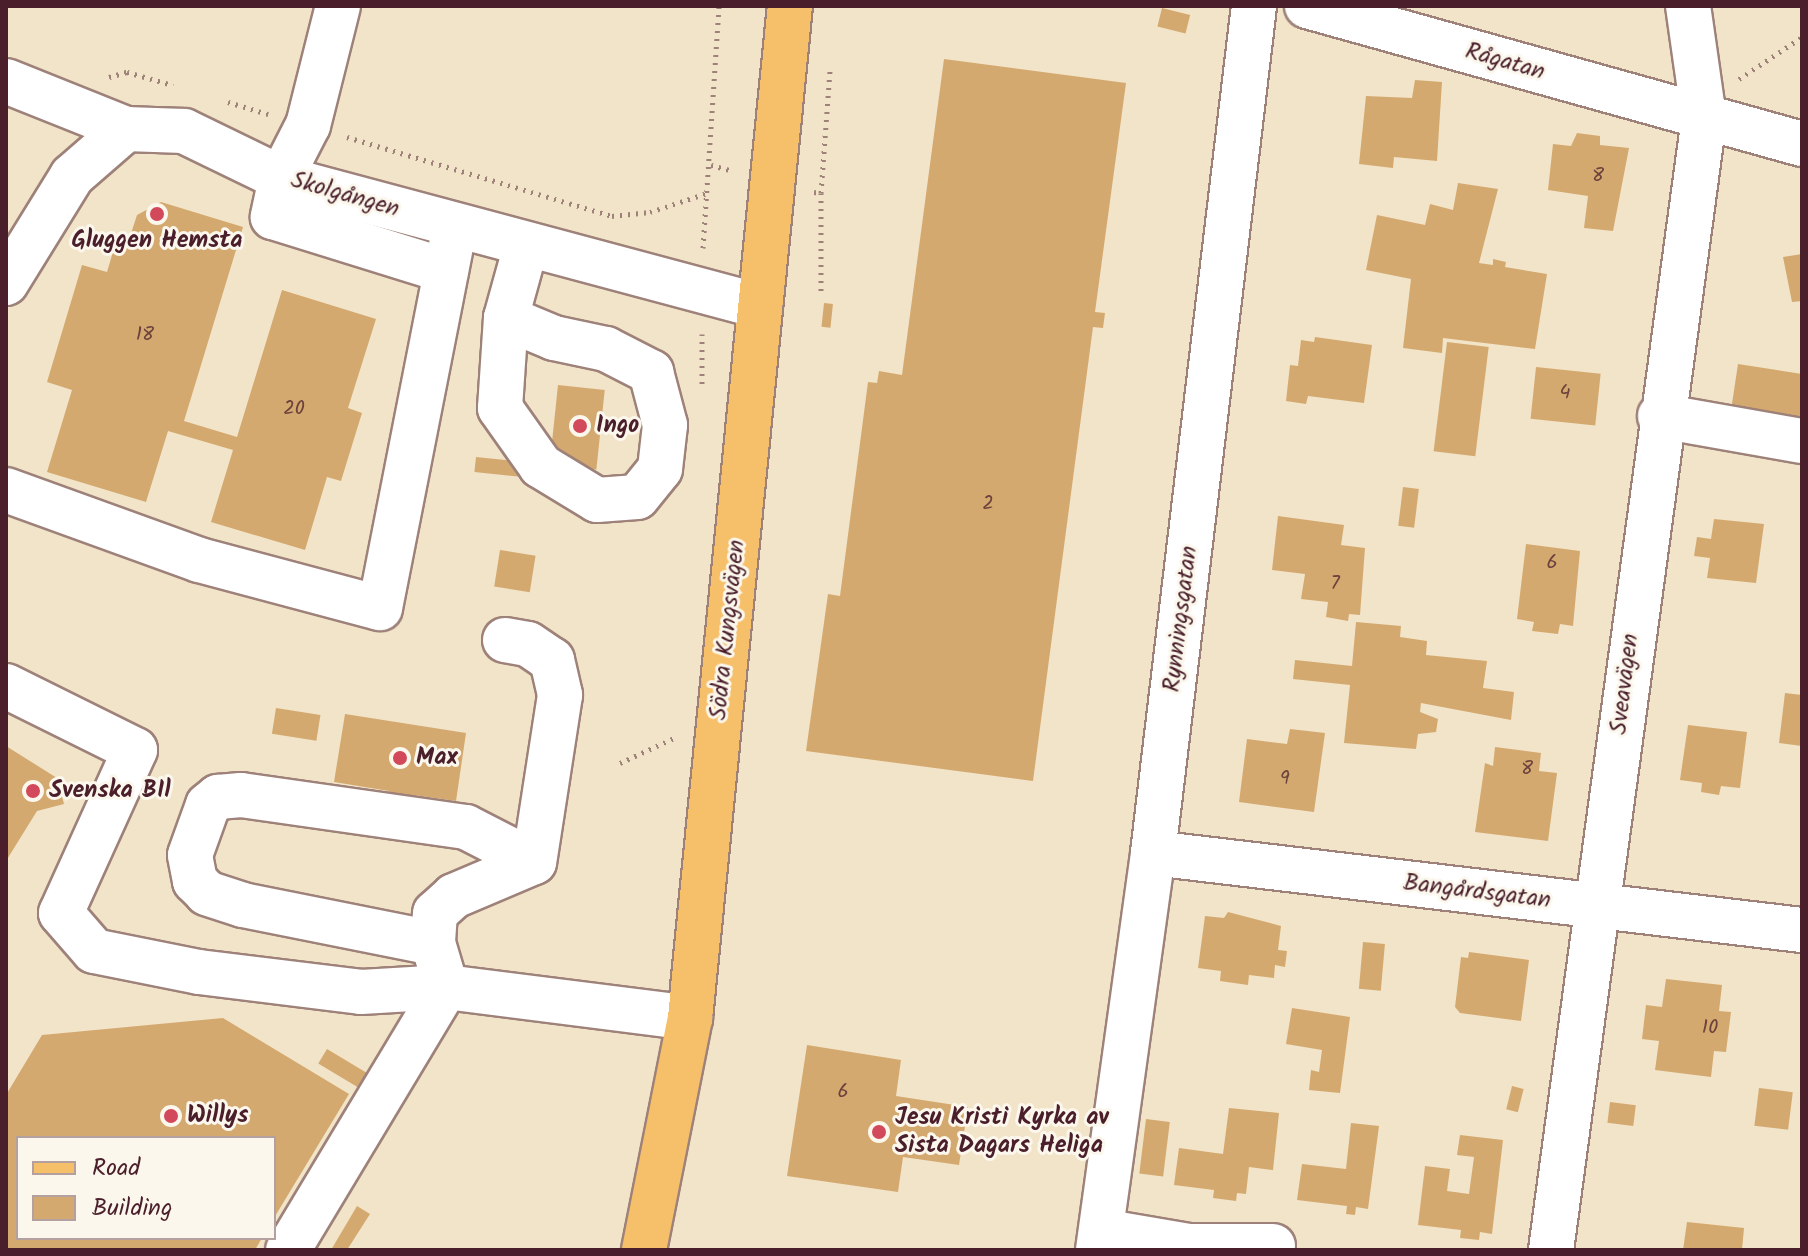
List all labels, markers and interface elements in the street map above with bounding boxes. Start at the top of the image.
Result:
street label: Rågatan [1462,37,1548,87]
house number: 8 [1592,164,1604,188]
street label: Skolgången [288,166,402,224]
marker: Gluggen Hemsta [148,205,166,223]
place label: Gluggen Hemsta [72,227,242,255]
house number: 18 [136,323,154,347]
house number: 4 [1559,381,1571,405]
house number: 20 [283,397,305,421]
place label: Ingo [596,412,639,440]
marker: Ingo [571,417,589,435]
house number: 2 [982,492,994,516]
street label: Södra Kungsvägen [704,538,752,722]
street label: Rynningsgatan [1158,544,1204,694]
house number: 6 [1546,551,1558,575]
house number: 7 [1330,572,1340,596]
street label: Sveavägen [1605,632,1645,736]
place label: Max [416,744,458,772]
marker: Max [391,749,409,767]
house number: 8 [1521,757,1533,781]
house number: 9 [1280,767,1290,791]
place label: Svenska BIl [49,777,171,805]
marker: Svenska BIl [24,782,42,800]
street label: Bangårdsgatan [1402,869,1552,915]
house number: 10 [1702,1016,1718,1040]
house number: 6 [837,1080,849,1104]
place label: Willys [187,1102,249,1130]
place label: Jesu Kristi Kyrka av Sista Dagars Heliga [895,1104,1109,1160]
marker: Willys [162,1107,180,1125]
marker: Jesu Kristi Kyrka av Sista Dagars Heliga [870,1123,888,1141]
legend [16,1136,276,1240]
text: Road [92,1149,140,1188]
text: Building [92,1189,172,1228]

